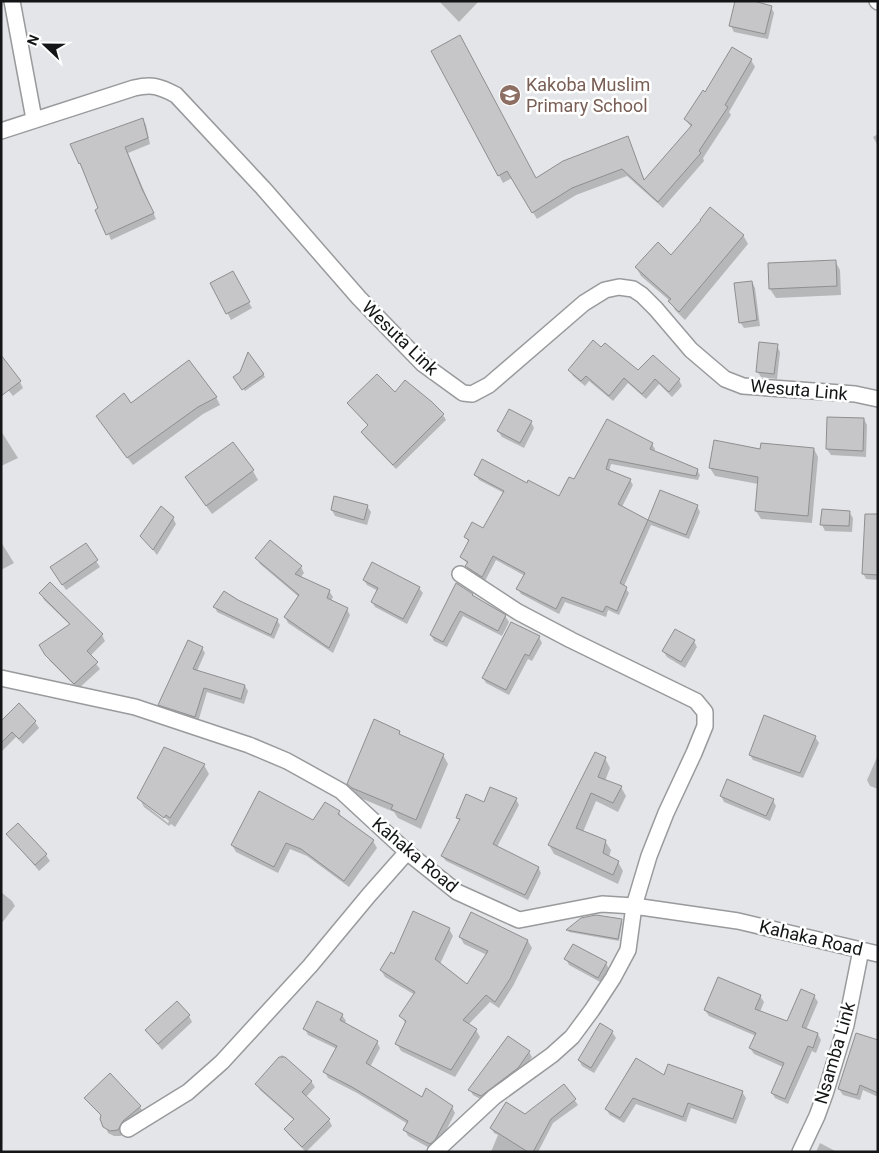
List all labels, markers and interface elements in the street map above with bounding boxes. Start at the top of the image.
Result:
north arrow [20,20,70,70]
text: N [24,33,42,48]
place label: Kakoba Muslim Primary School [526,74,650,116]
school or university icon: Kakoba Muslim Primary School [498,83,522,107]
street label: Wesuta Link [358,296,443,380]
street label: Wesuta Link [749,375,850,404]
street label: Kahaka Road [368,813,462,897]
street label: Kahaka Road [757,915,865,960]
street label: Nsamba Link [810,999,859,1106]

